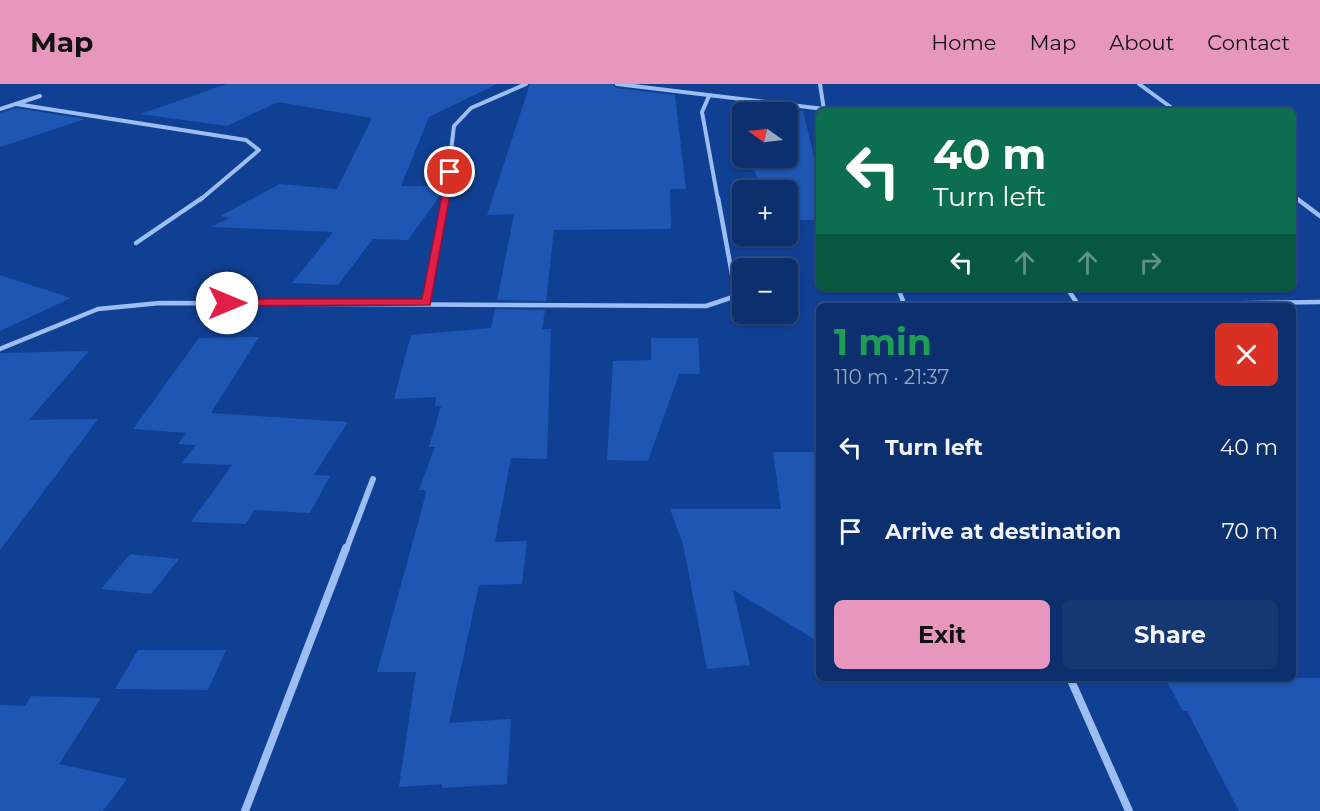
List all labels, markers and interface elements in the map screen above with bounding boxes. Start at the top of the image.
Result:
text: Map [30,25,93,59]
text: Home [931,30,996,55]
text: Map [1029,30,1076,55]
text: About [1109,30,1174,55]
text: Contact [1207,30,1290,55]
north arrow [732,102,798,168]
map controls [732,102,798,324]
text: 40 m [933,128,1046,180]
icon: left [834,132,912,210]
pin [424,146,475,197]
icon: arrive [433,155,466,188]
button: + [732,180,798,246]
text: Turn left [933,180,1046,213]
icon: left [945,246,978,279]
icon: ahead [1008,246,1041,279]
icon: ahead [1071,246,1104,279]
icon: right [1134,246,1167,279]
button: − [732,258,798,324]
position arrow [195,271,259,335]
text: 1 min [834,320,932,364]
button: close [1215,323,1278,386]
text: 110 m · 21:37 [834,365,949,389]
icon: left [834,431,867,464]
text: Turn left [885,434,983,461]
text: 40 m [1220,434,1278,461]
icon: arrive [834,515,867,548]
text: Arrive at destination [885,518,1121,545]
text: 70 m [1222,518,1278,545]
button: Exit [834,600,1050,669]
button: Share [1062,600,1278,669]

